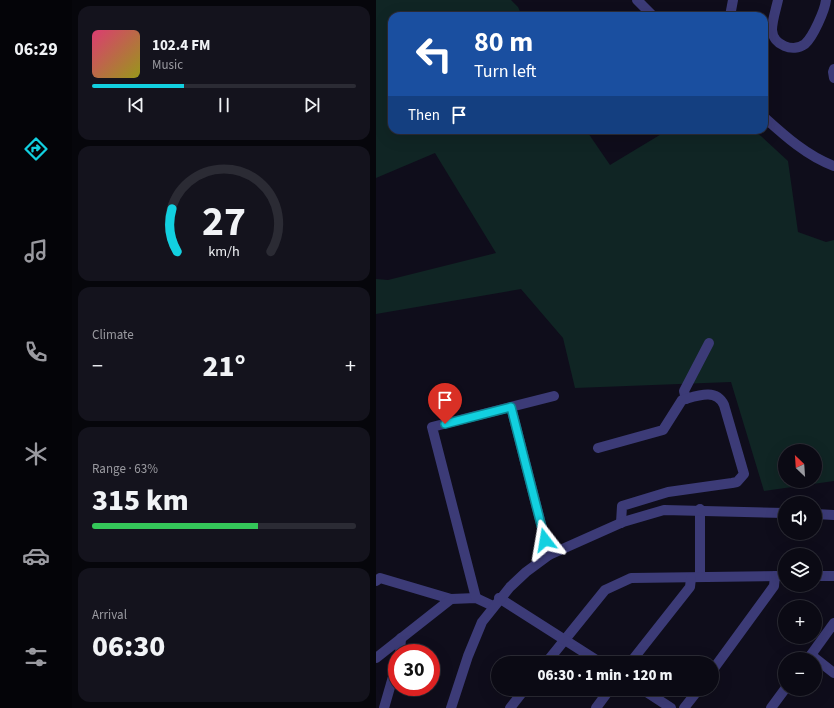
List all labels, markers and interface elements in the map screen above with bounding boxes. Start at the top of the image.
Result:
text: 80 m [474,22,533,62]
icon: left [408,28,460,80]
text: 102.4 FM [152,35,210,56]
text: 06:29 [14,37,58,62]
text: Music [152,56,183,74]
text: Turn left [474,59,536,84]
icon: previous [125,94,147,116]
icon: pause [213,94,235,116]
icon: next [301,94,323,116]
icon: arrive [448,104,470,126]
text: Then [408,105,440,126]
icon: directions [22,135,50,163]
text: 27 [202,191,246,251]
icon: music [22,237,50,265]
text: km/h [208,240,240,261]
text: Climate [92,326,134,344]
icon: phone [22,338,50,366]
text: 21° [202,345,246,388]
text: − [92,350,103,382]
text: + [345,350,356,382]
pin [428,383,462,424]
icon: arrive [434,389,456,411]
icon: climate [22,440,50,468]
north arrow [778,444,822,488]
map controls [778,444,822,696]
text: Range · 63% [92,460,158,478]
text: 315 km [92,479,189,522]
button: sound [778,496,822,540]
position arrow [524,519,566,561]
icon: car [22,542,50,570]
button: layers [778,548,822,592]
button: + [778,600,822,644]
text: Arrival [92,606,127,624]
text: 06:30 [92,625,165,668]
icon: filters [22,643,50,671]
speed limit sign: 30 [388,644,440,696]
button: − [778,652,822,696]
text: 06:30 · 1 min · 120 m [538,665,672,686]

